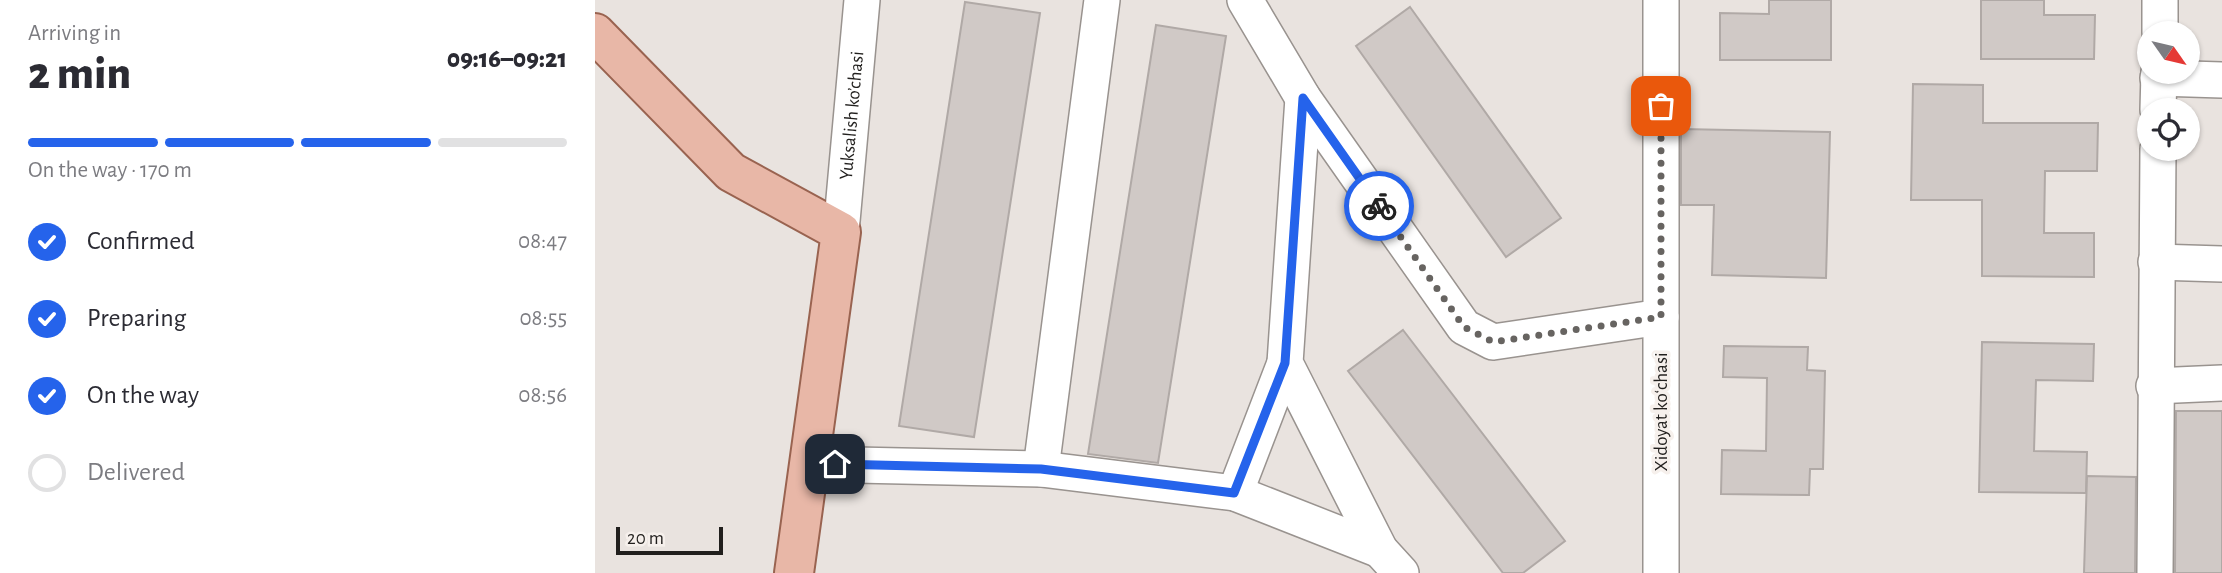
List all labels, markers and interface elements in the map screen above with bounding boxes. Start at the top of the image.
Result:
north arrow [2137,21,2200,84]
map controls [2137,21,2200,161]
text: Arriving in [28,22,121,45]
text: 09:16–09:21 [447,46,567,72]
street label: Yuksalish ko’chasi [836,50,867,181]
text: 2 min [28,51,131,97]
pin [1631,76,1691,136]
icon: bag [1642,87,1680,125]
button: locate [2137,98,2200,161]
text: On the way · 170 m [28,159,192,182]
courier [1344,171,1414,241]
icon: bike [1360,187,1398,225]
icon: check [28,223,66,261]
text: Confirmed [87,228,195,254]
text: 08:47 [518,230,567,253]
icon: check [28,300,66,338]
text: Preparing [87,305,186,331]
text: 08:55 [519,307,567,330]
street label: Xidoyat koʻchasi [1652,352,1671,472]
icon: check [28,377,66,415]
text: On the way [87,382,199,408]
text: 08:56 [518,384,567,407]
pin [805,434,865,494]
icon: home [816,445,854,483]
text: Delivered [87,459,185,485]
scale bar [616,524,723,556]
text: 20 m [627,529,664,548]

